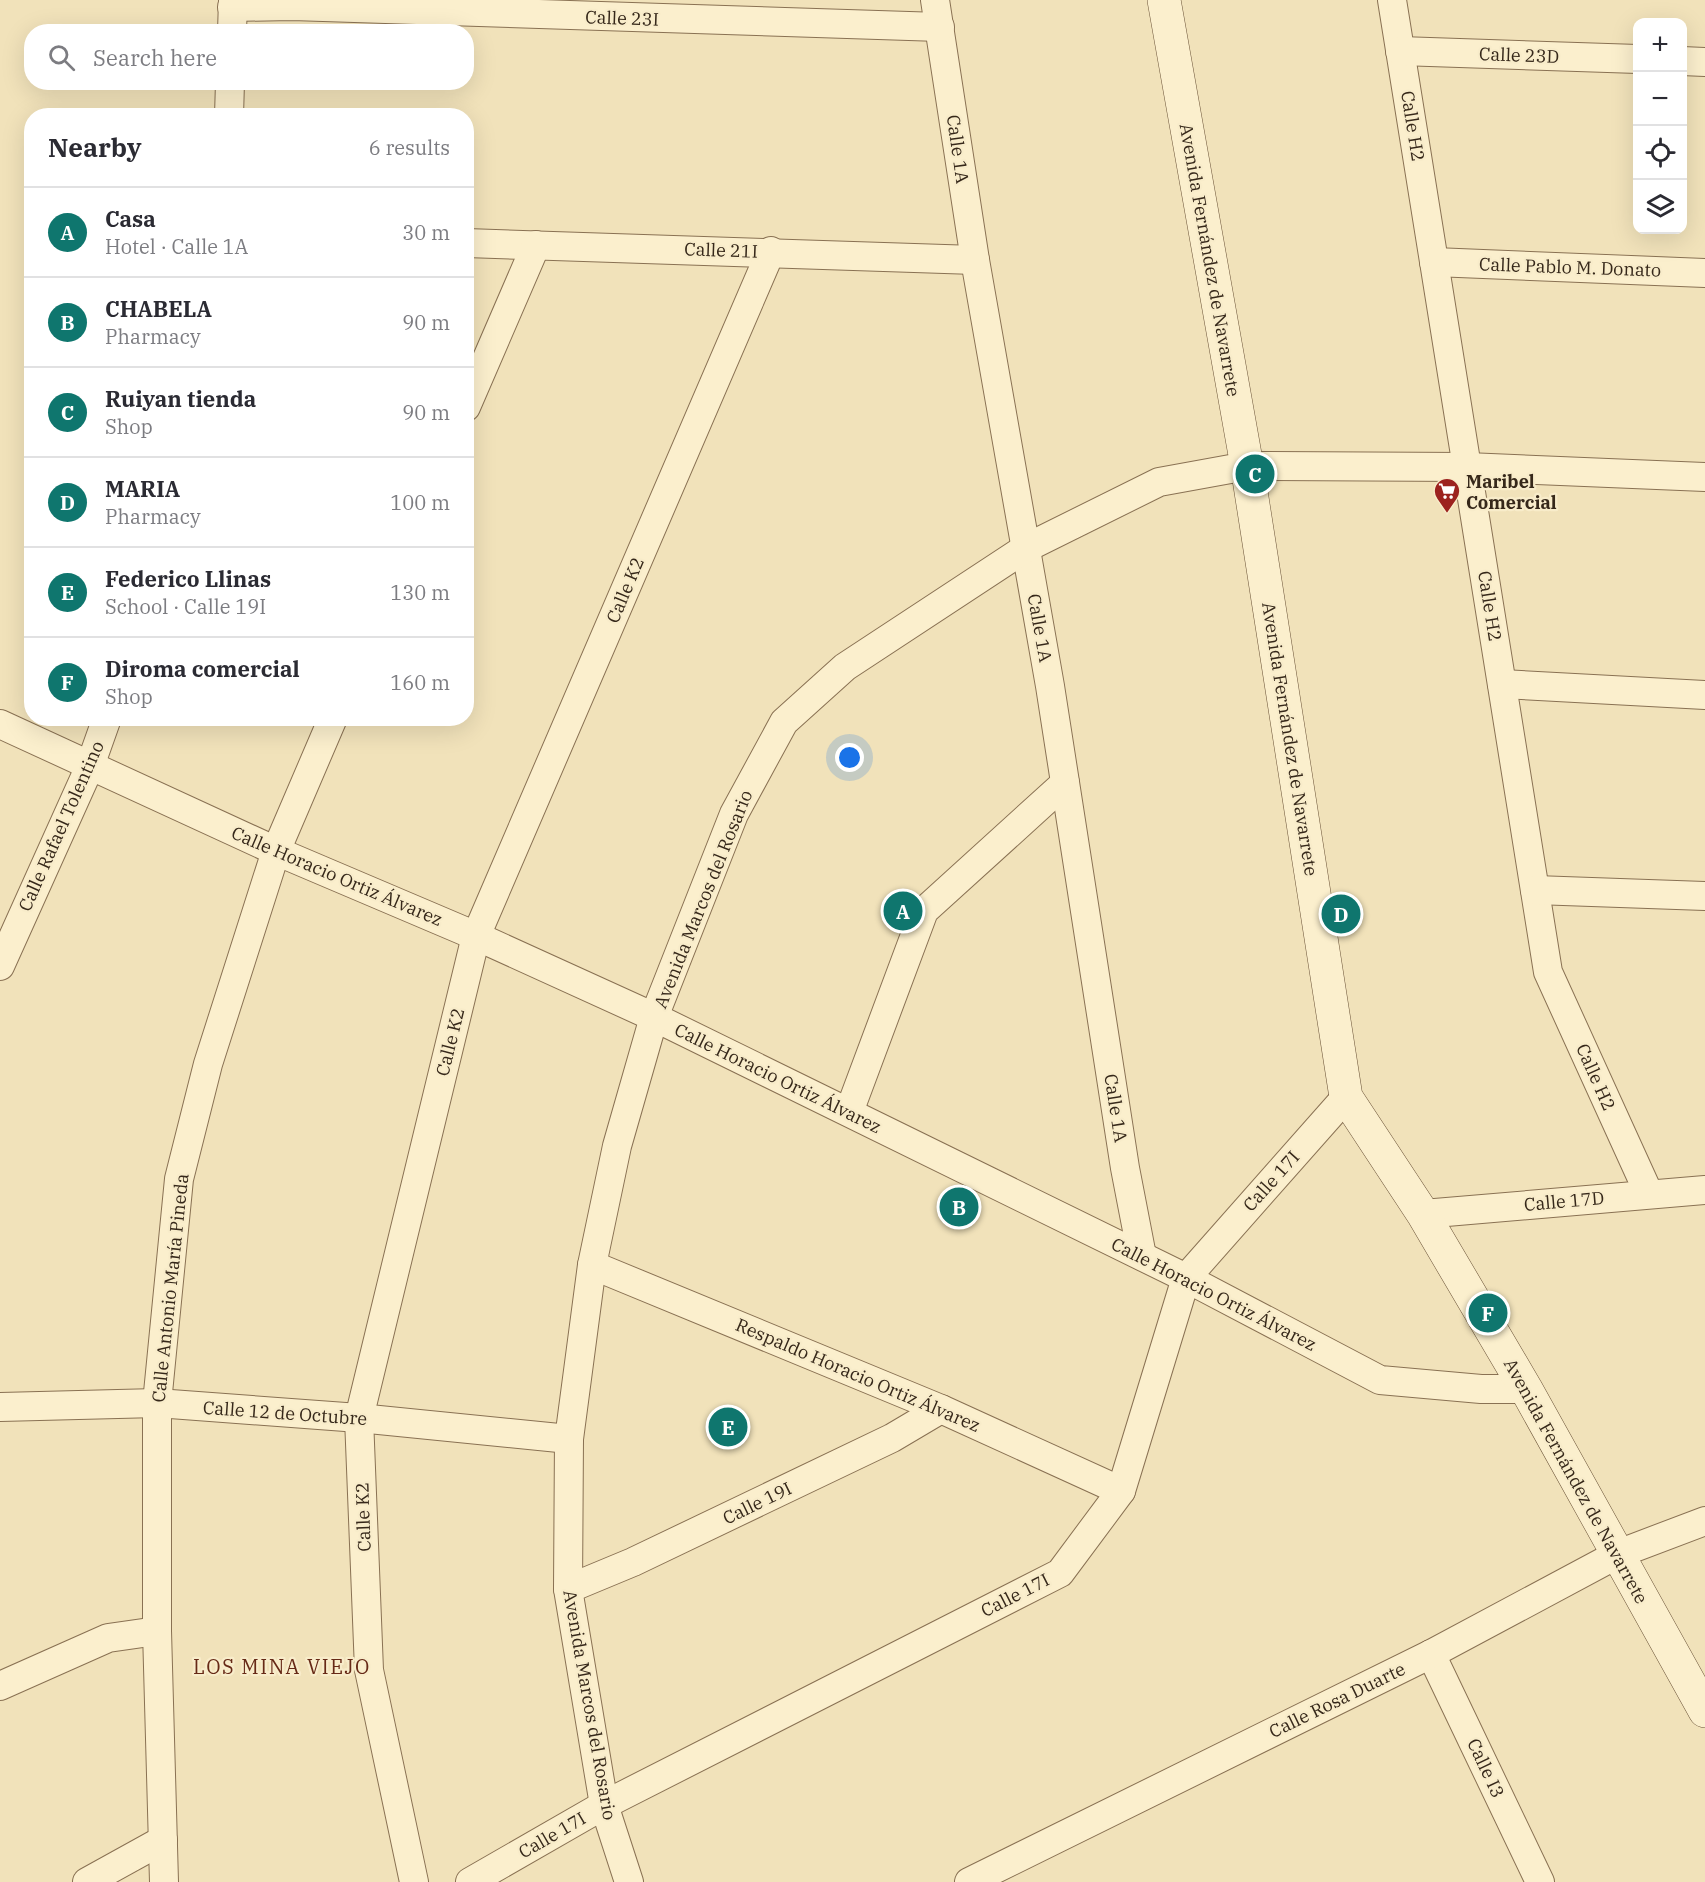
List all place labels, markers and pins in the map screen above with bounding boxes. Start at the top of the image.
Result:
pin: C [1236,452,1274,496]
place label: Maribel Comercial [1466,470,1557,514]
supermarket icon: Maribel Comercial [1432,476,1462,514]
pin: A [884,888,922,934]
pin: D [1322,892,1360,936]
pin: B [940,1184,978,1230]
pin: F [1468,1290,1508,1336]
pin: E [708,1404,748,1450]

